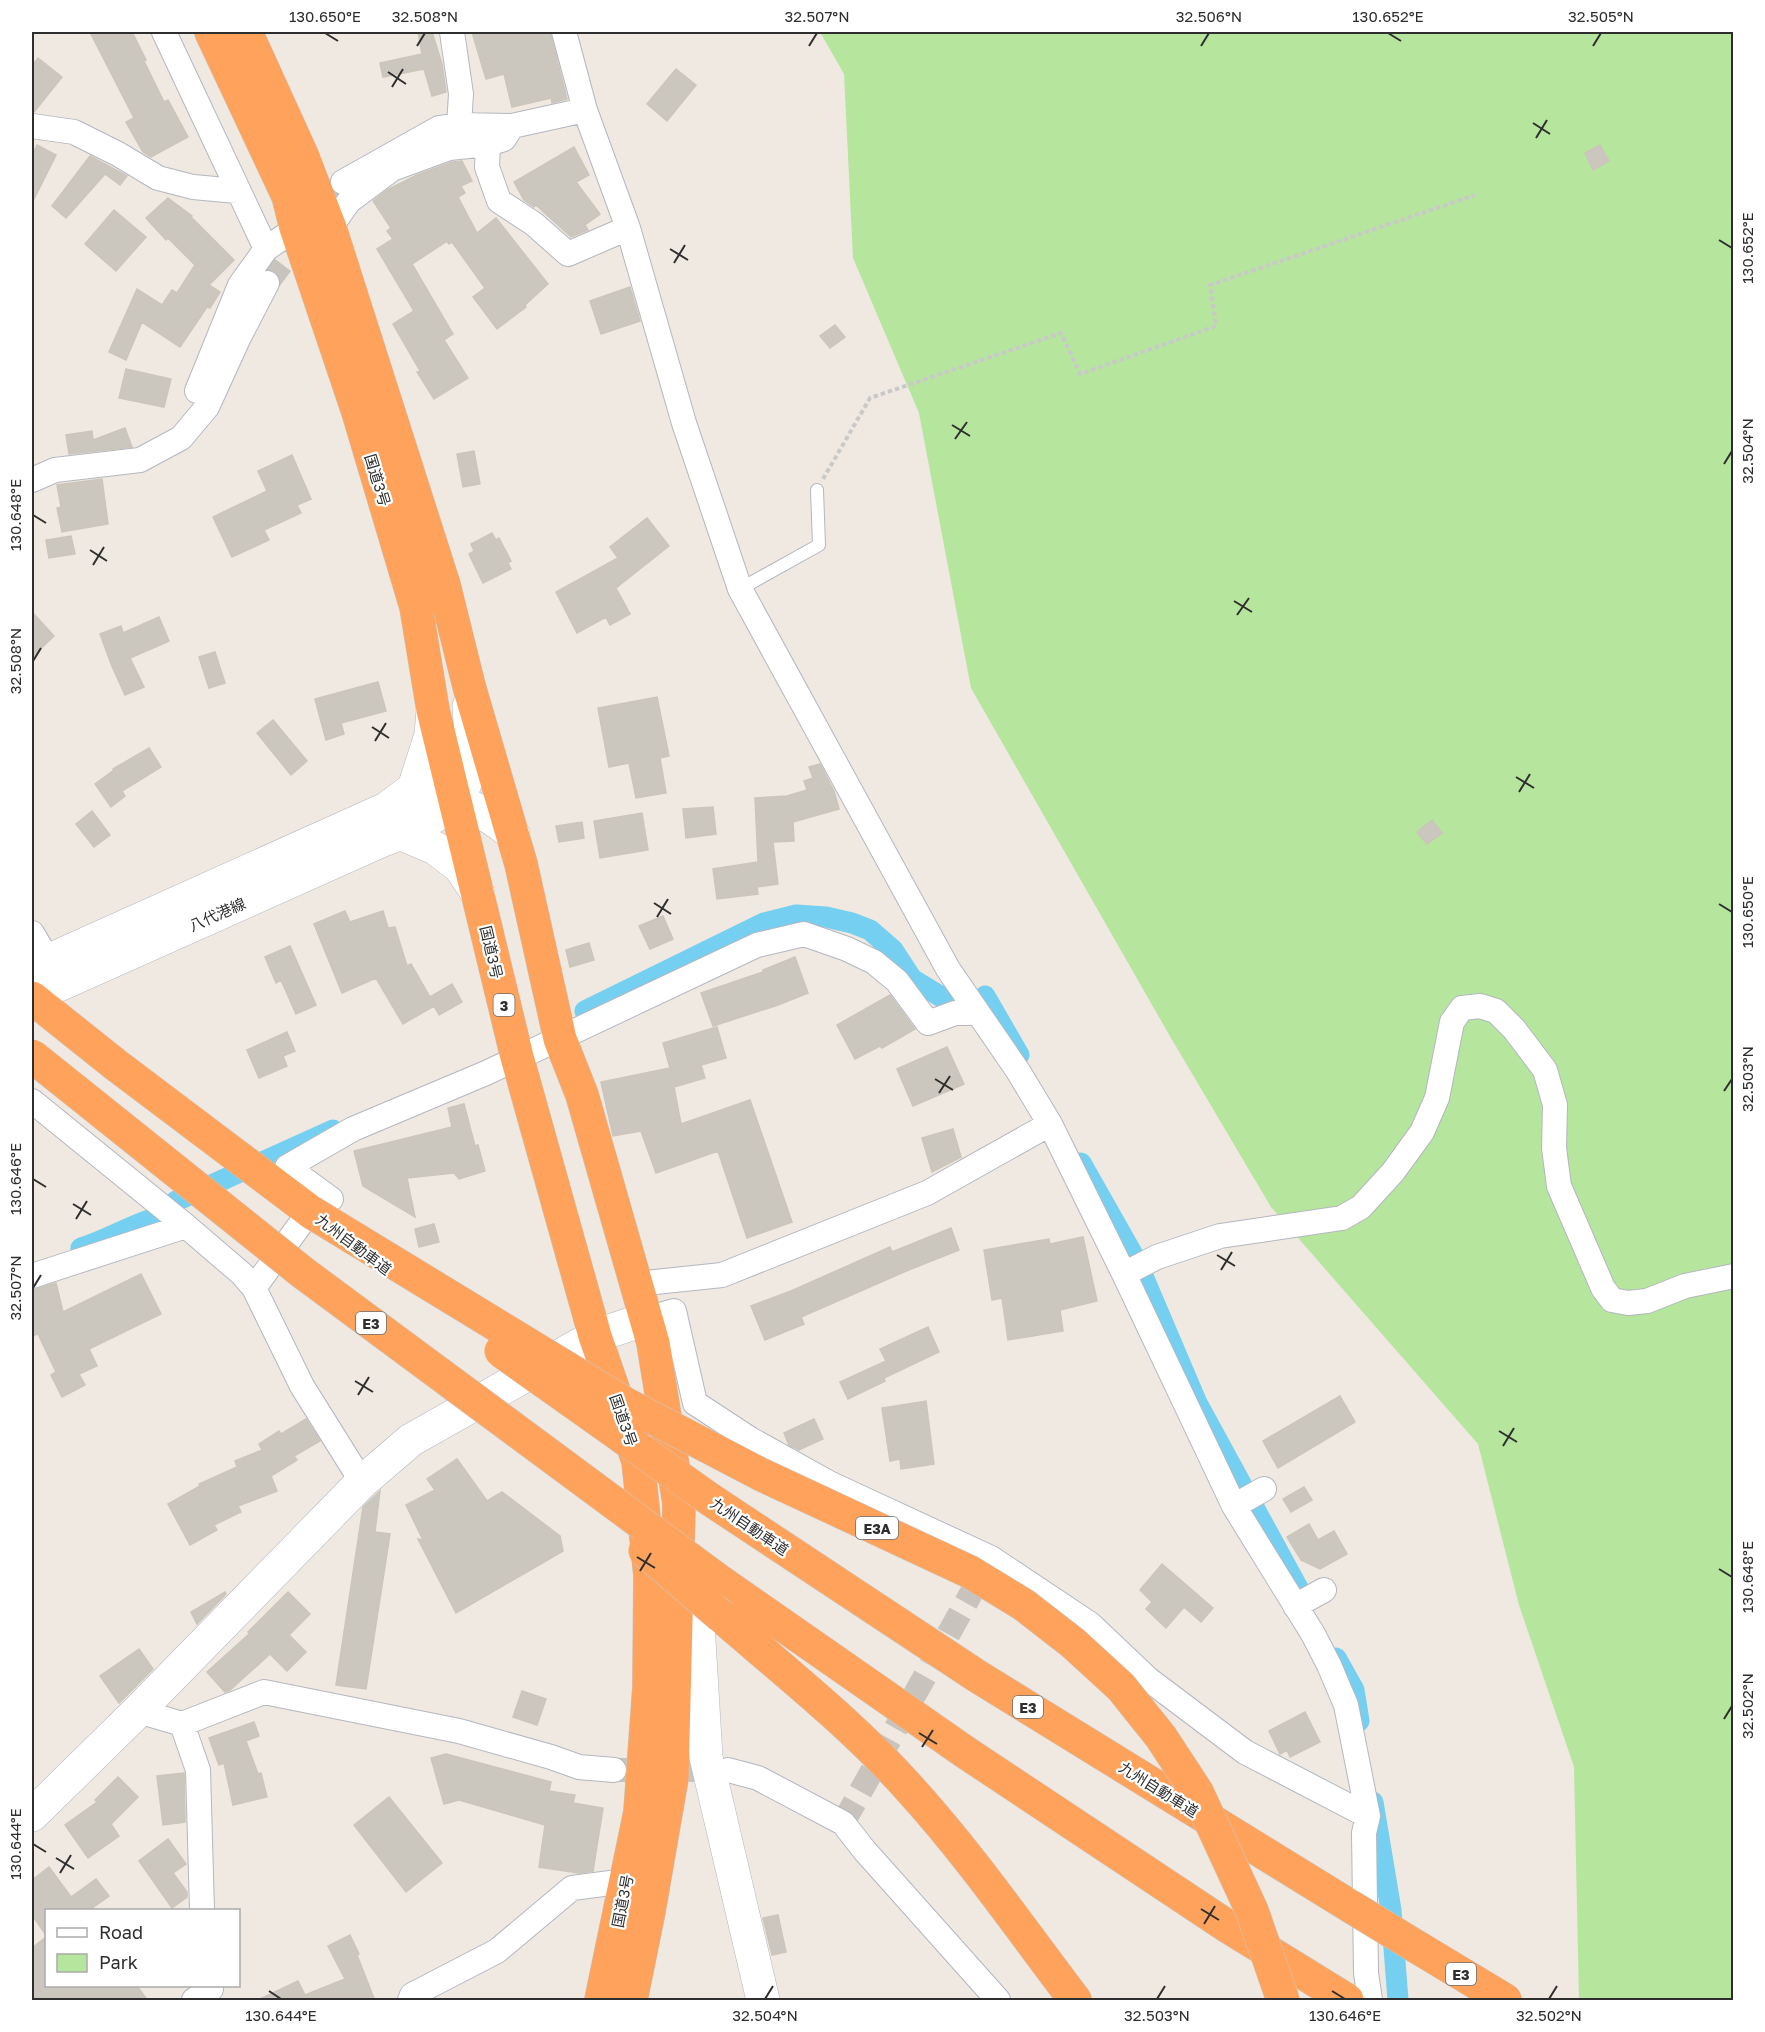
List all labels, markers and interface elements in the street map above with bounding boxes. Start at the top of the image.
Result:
text: 130.650°E [289,7,361,25]
text: 32.508°N [392,7,458,25]
text: 32.507°N [784,7,850,25]
text: 32.506°N [1176,7,1242,25]
text: 130.652°E [1352,7,1424,25]
text: 32.505°N [1568,7,1634,25]
text: 130.652°E [1738,212,1756,284]
text: 32.504°N [1738,418,1756,484]
street label: 国道3号 [362,452,394,508]
text: 130.648°E [6,479,24,551]
text: 32.508°N [6,628,24,694]
text: 130.650°E [1738,876,1756,948]
street label: 八代港線 [186,894,248,934]
street label: 国道3号 [477,924,507,980]
road number: 3 [494,994,514,1016]
text: 32.503°N [1738,1046,1756,1112]
text: 130.646°E [6,1143,24,1215]
street label: 九州自動車道 [313,1210,395,1278]
text: 32.507°N [6,1255,24,1321]
road number: E3 [356,1312,386,1334]
street label: 国道3号 [607,1392,641,1448]
street label: 九州自動車道 [708,1493,792,1559]
road number: E3A [856,1517,898,1539]
text: 130.648°E [1738,1541,1756,1613]
text: 32.502°N [1738,1673,1756,1739]
road number: E3 [1013,1696,1043,1718]
street label: 九州自動車道 [1116,1758,1202,1820]
text: 130.644°E [6,1808,24,1880]
street label: 国道3号 [608,1873,636,1929]
legend [45,1909,240,1987]
text: Road [99,1921,143,1943]
text: Park [99,1951,138,1973]
road number: E3 [1446,1963,1476,1985]
text: 130.644°E [245,2006,317,2024]
text: 32.504°N [732,2006,798,2024]
text: 32.503°N [1124,2006,1190,2024]
text: 130.646°E [1309,2006,1381,2024]
text: 32.502°N [1516,2006,1582,2024]

